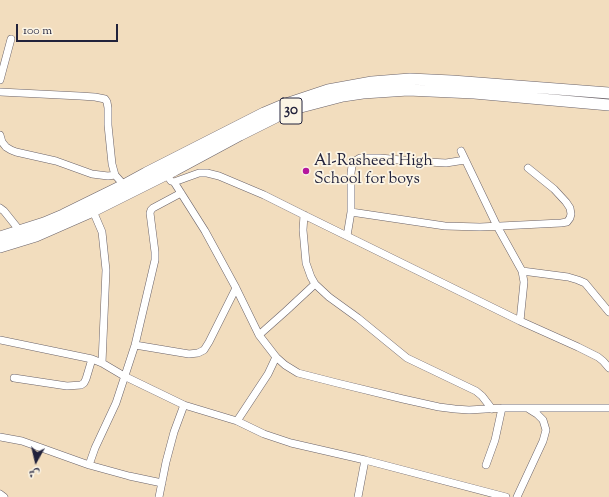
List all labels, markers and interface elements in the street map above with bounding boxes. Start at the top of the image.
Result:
scale bar [18,16,120,42]
text: 100 m [23,22,52,40]
road number: 30 [280,98,302,124]
place label: Al-Rasheed High School for boys [314,152,433,190]
marker: Al-Rasheed High School for boys [301,166,311,176]
north arrow [16,441,56,481]
text: ش [28,464,41,482]

